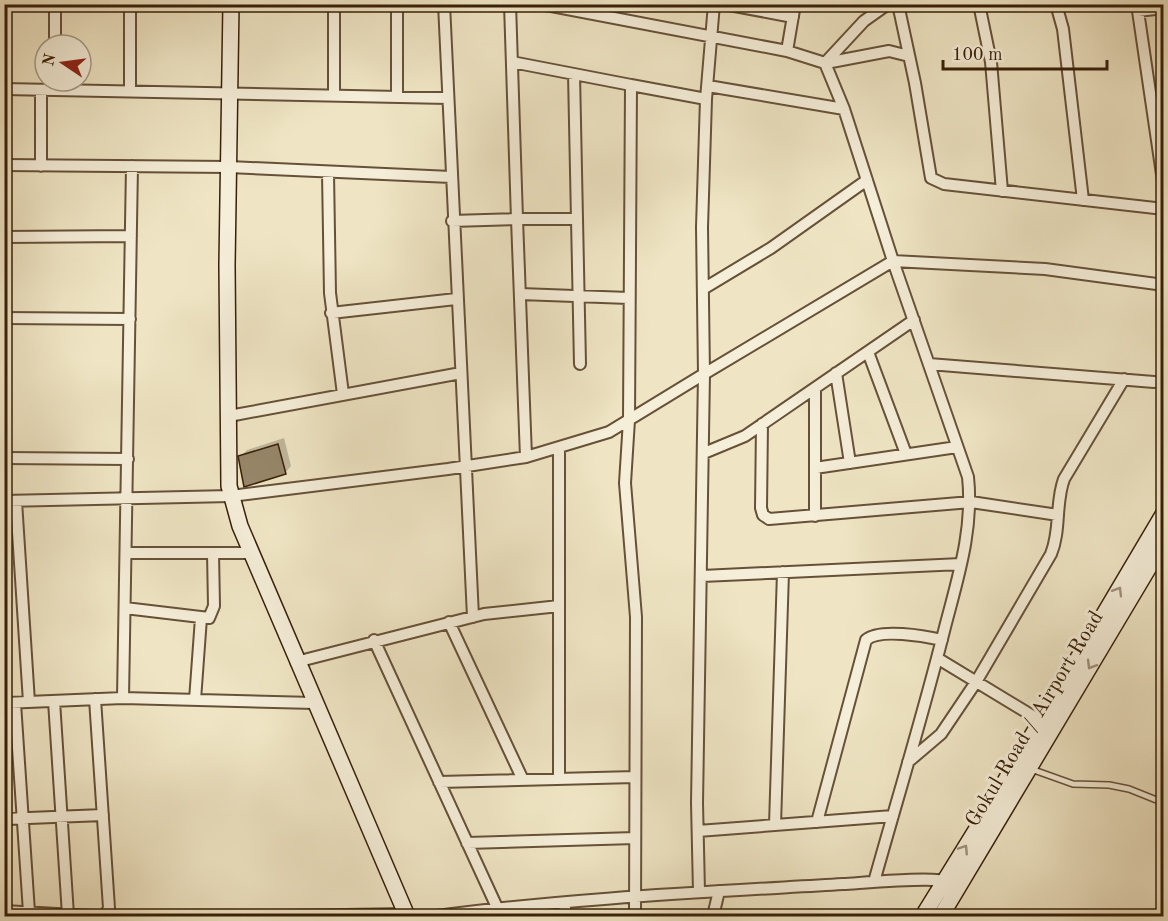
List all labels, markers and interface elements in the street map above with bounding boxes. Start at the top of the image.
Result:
north arrow [33,33,93,93]
scale bar [943,33,1106,71]
text: 100 m [952,46,1003,64]
text: N [41,52,60,68]
one-way arrow [1110,587,1122,597]
street label: Gokul Road / Airport Road [962,608,1108,830]
one-way arrow [1087,659,1098,669]
one-way arrow [957,845,969,855]

